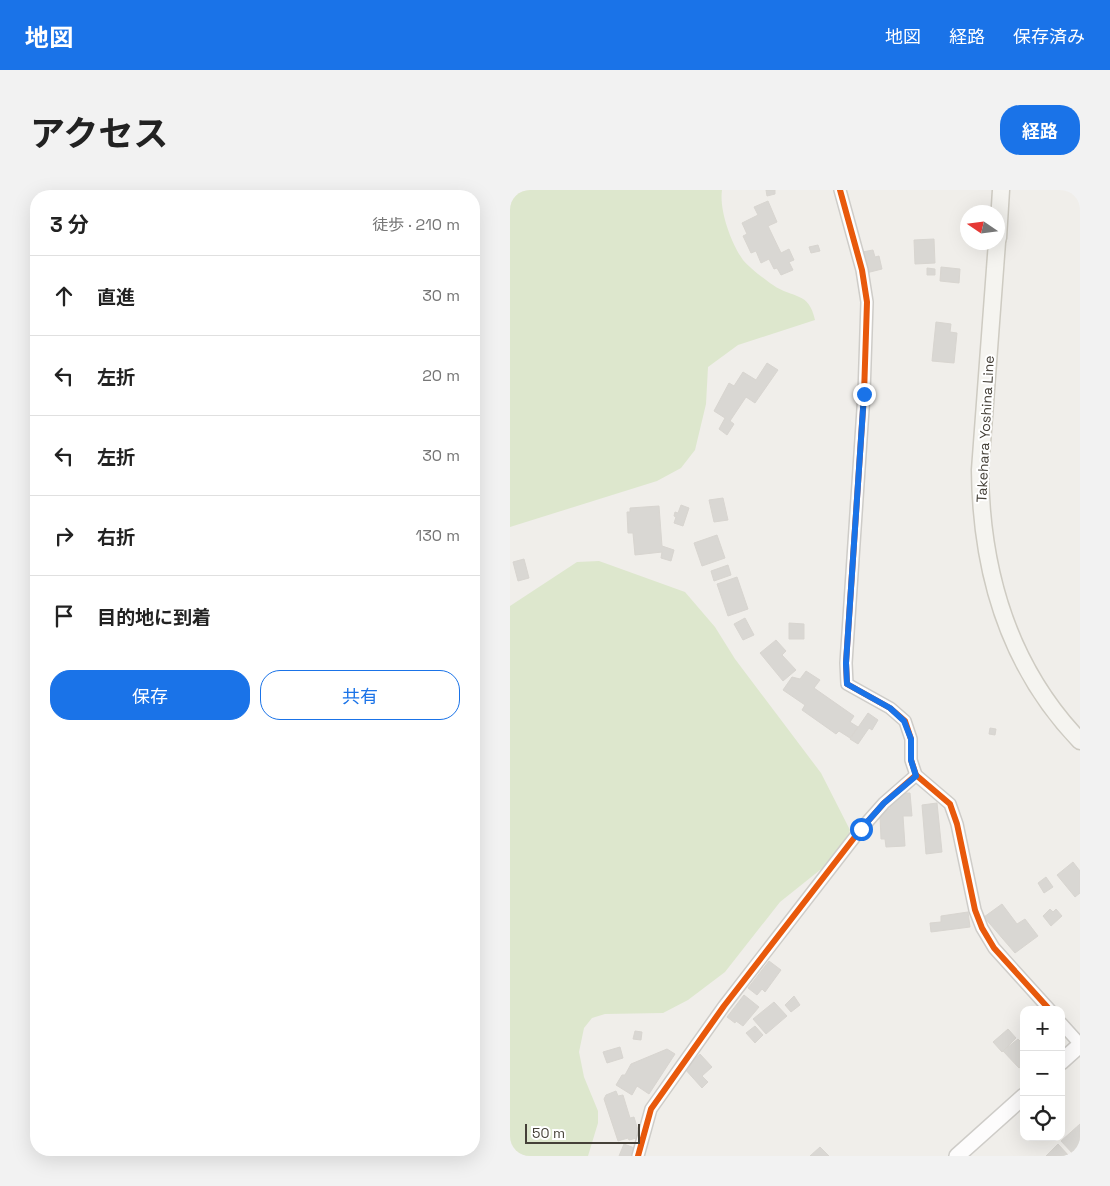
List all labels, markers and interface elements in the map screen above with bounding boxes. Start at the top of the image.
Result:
text: 地図 [25,22,73,53]
text: 地図 [885,25,921,48]
text: 経路 [949,25,985,48]
text: 保存済み [1013,25,1085,48]
button: 経路 [1000,105,1080,155]
text: アクセス [30,112,168,156]
north arrow [960,205,1005,250]
text: 3 分 [50,211,89,238]
text: 徒歩 · 210 m [372,214,460,235]
icon: ahead [50,282,78,310]
text: 直進 [97,285,135,310]
text: 30 m [422,285,460,306]
street label: Takehara Yoshina Line [972,355,998,503]
icon: left [50,362,78,390]
text: 左折 [97,365,135,390]
text: 20 m [422,365,460,386]
route end [853,383,876,406]
icon: left [50,442,78,470]
text: 左折 [97,445,135,470]
text: 30 m [422,445,460,466]
icon: right [50,522,78,550]
text: 右折 [97,525,135,550]
text: 130 m [416,525,460,546]
icon: arrive [50,602,78,630]
text: 目的地に到着 [97,605,211,630]
button: 保存 [50,670,250,720]
button: 共有 [260,670,460,720]
route start [850,818,873,841]
map controls [1020,1006,1065,1141]
button: + [1020,1006,1065,1051]
button: − [1020,1051,1065,1096]
button: locate [1020,1096,1065,1141]
scale bar [525,1121,640,1144]
text: 50 m [532,1124,565,1142]

